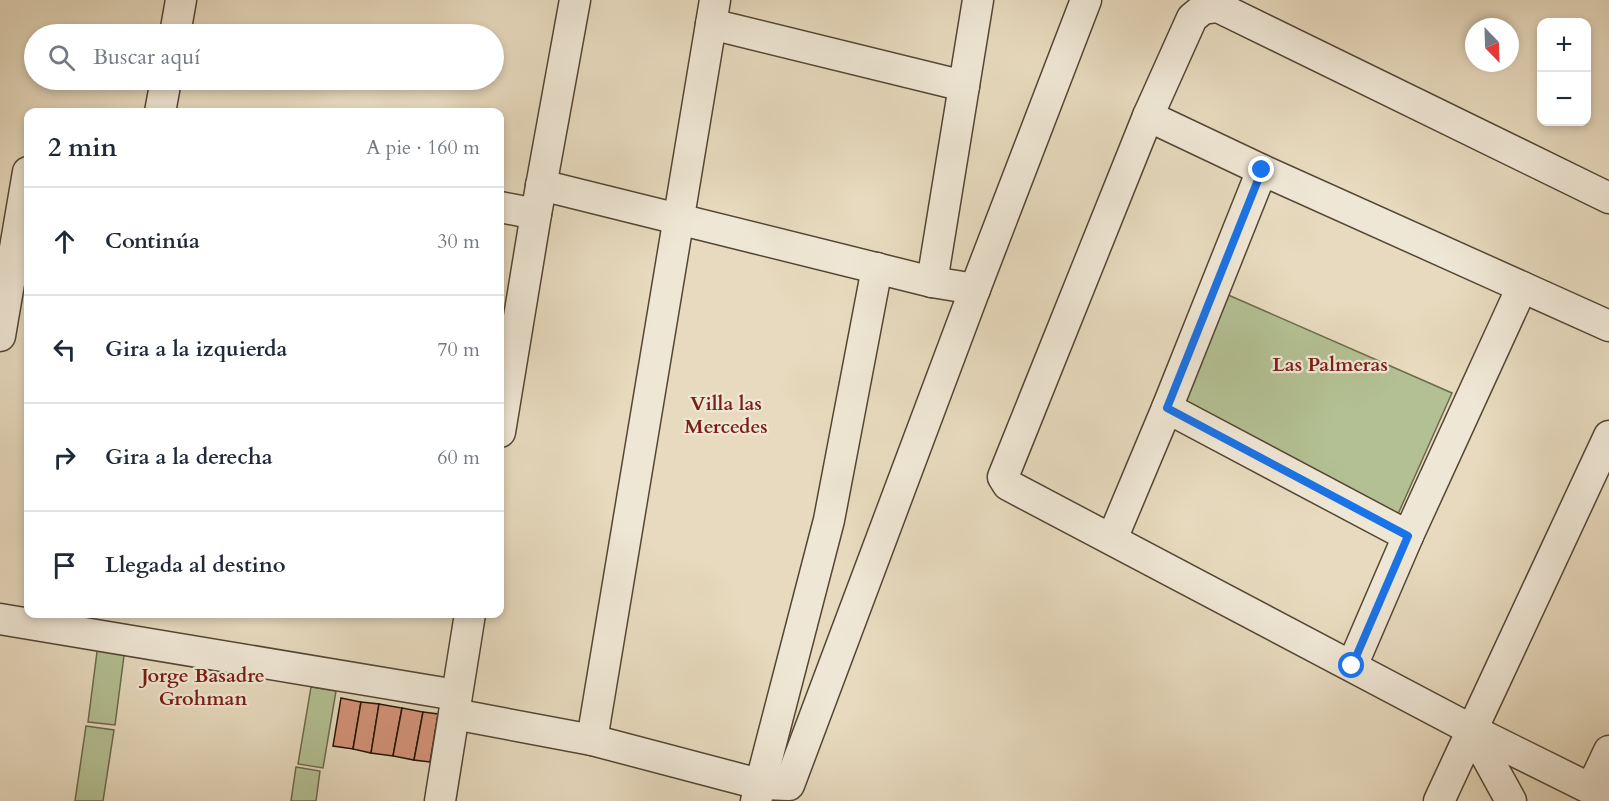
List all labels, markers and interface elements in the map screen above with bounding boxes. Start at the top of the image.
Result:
north arrow [1465,18,1519,72]
map controls [1537,18,1591,126]
button: + [1537,18,1591,72]
search box [24,24,504,90]
icon: search [45,41,78,74]
text: Buscar aquí [93,42,200,72]
button: − [1537,72,1591,126]
text: 2 min [48,130,117,165]
text: A pie · 160 m [366,134,480,161]
route end [1248,156,1274,182]
icon: ahead [48,225,81,258]
text: Continúa [105,226,200,256]
text: 30 m [437,228,480,255]
icon: left [48,333,81,366]
text: Gira a la izquierda [105,334,288,364]
text: 70 m [437,336,480,363]
district label: Las Palmeras [1272,351,1388,378]
district label: Villa las Mercedes [684,390,768,440]
icon: right [48,441,81,474]
text: Gira a la derecha [105,442,273,472]
text: 60 m [437,444,480,471]
icon: arrive [48,549,81,582]
text: Llegada al destino [105,550,286,580]
route start [1338,652,1364,678]
district label: Jorge Basadre Grohman [138,662,265,712]

